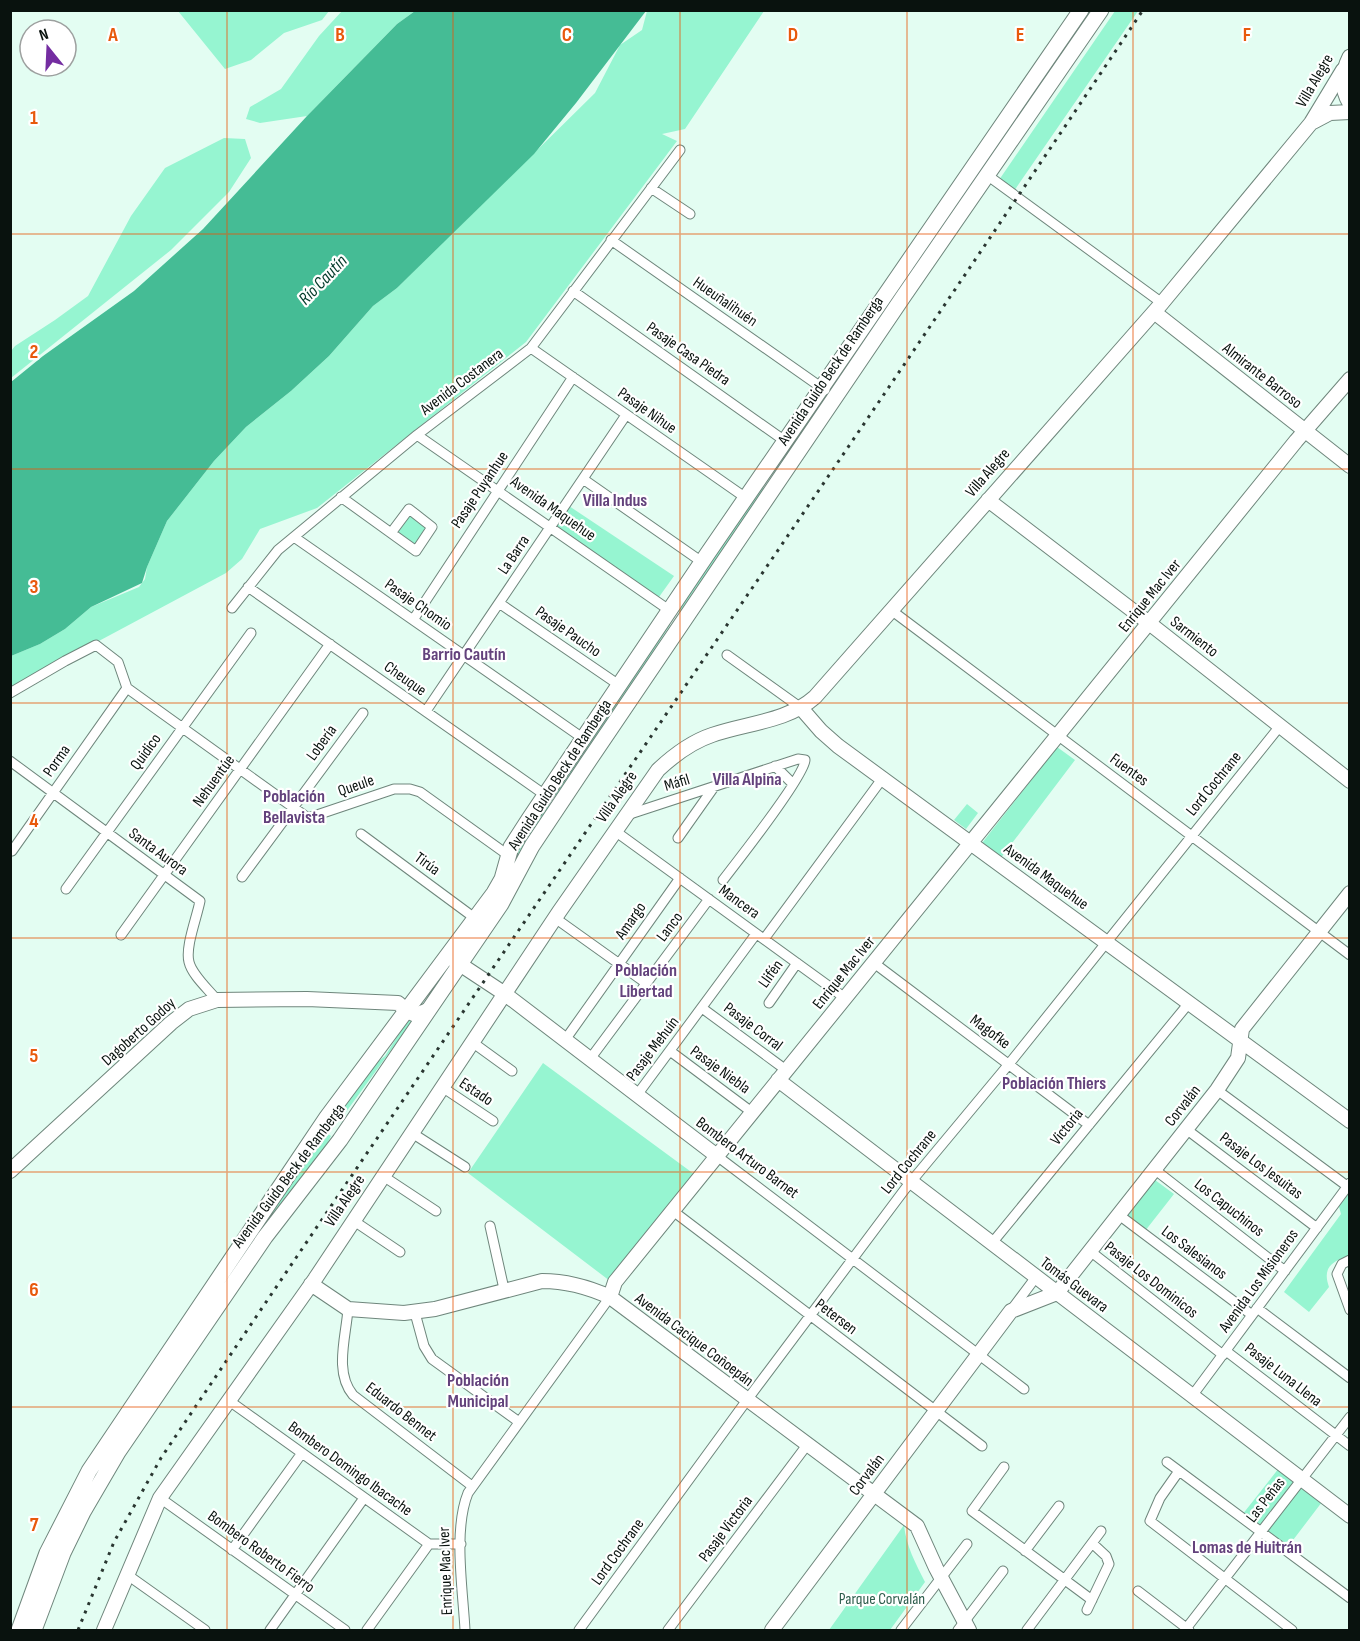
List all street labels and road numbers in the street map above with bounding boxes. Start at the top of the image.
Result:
street label: Villa Alegre [1292,51,1338,111]
street label: Hueuñalihuén [689,273,761,331]
street label: Avenida Guido Beck de Ramberga [774,293,888,450]
street label: Pasaje Casa Piedra [643,318,733,390]
street label: Almirante Barroso [1218,338,1306,413]
street label: Avenida Costanera [416,345,507,420]
street label: Pasaje Nihue [614,384,680,438]
street label: Villa Alegre [962,445,1014,501]
street label: Pasaje Puyanhue [447,448,513,532]
street label: Avenida Maquehue [506,472,599,545]
street label: La Barra [494,532,534,578]
street label: Enrique Mac Iver [1115,555,1185,636]
street label: Pasaje Chomio [381,575,455,635]
street label: Pasaje Paucho [532,603,604,661]
street label: Sarmiento [1166,612,1222,662]
street label: Cheuque [380,658,430,700]
street label: Avenida Guido Beck de Ramberga [504,696,616,855]
street label: Lobería [303,722,341,764]
street label: Quidico [127,730,165,774]
street label: Porma [39,741,75,781]
street label: Lord Cochrane [1182,748,1246,820]
street label: Fuentes [1106,750,1152,790]
street label: Nehuentúe [189,751,239,811]
street label: Villa Alegre [592,768,642,826]
street label: Máfil [662,770,692,796]
street label: Queule [335,771,377,801]
street label: Santa Aurora [125,824,191,880]
street label: Avenida Maquehue [999,839,1092,914]
street label: Tirúa [411,848,443,880]
street label: Mancera [715,881,763,923]
street label: Amargo [611,899,650,944]
street label: Lanco [653,909,687,945]
street label: Enrique Mac Iver [809,932,879,1013]
street label: Llifén [755,956,787,992]
street label: Dagoberto Godoy [98,994,180,1070]
street label: Pasaje Corral [720,999,786,1055]
street label: Magofke [966,1011,1014,1053]
street label: Pasaje Mehuín [623,1013,683,1085]
street label: Pasaje Niebla [686,1042,754,1098]
street label: Estado [456,1074,496,1110]
street label: Corvalán [1161,1082,1205,1130]
street label: Avenida Guido Beck de Ramberga [228,1100,349,1253]
street label: Victoria [1047,1105,1087,1149]
street label: Bombero Arturo Barnet [692,1113,802,1203]
street label: Lord Cochrane [877,1126,941,1198]
street label: Pasaje Los Jesuitas [1216,1129,1306,1203]
street label: Villa Alegre [321,1171,369,1231]
street label: Los Capuchinos [1190,1175,1268,1241]
street label: Los Salesianos [1157,1222,1231,1284]
street label: Avenida Los Misioneros [1215,1226,1303,1337]
street label: Pasaje Los Dominicos [1100,1238,1202,1323]
street label: Tomás Guevara [1036,1253,1112,1317]
street label: Avenida Cacique Coñoepán [630,1289,757,1391]
street label: Petersen [811,1295,861,1339]
street label: Pasaje Luna Llena [1241,1339,1325,1411]
street label: Eduardo Bennet [362,1378,440,1446]
street label: Bombero Domingo Ibacache [284,1418,416,1520]
street label: Corvalán [845,1450,889,1500]
street label: Las Peñas [1242,1473,1290,1526]
street label: Pasaje Victoria [695,1492,757,1566]
street label: Bombero Roberto Fierro [204,1507,318,1597]
street label: Lord Cochrane [588,1515,648,1589]
street label: Enrique Mac Iver [435,1526,457,1615]

